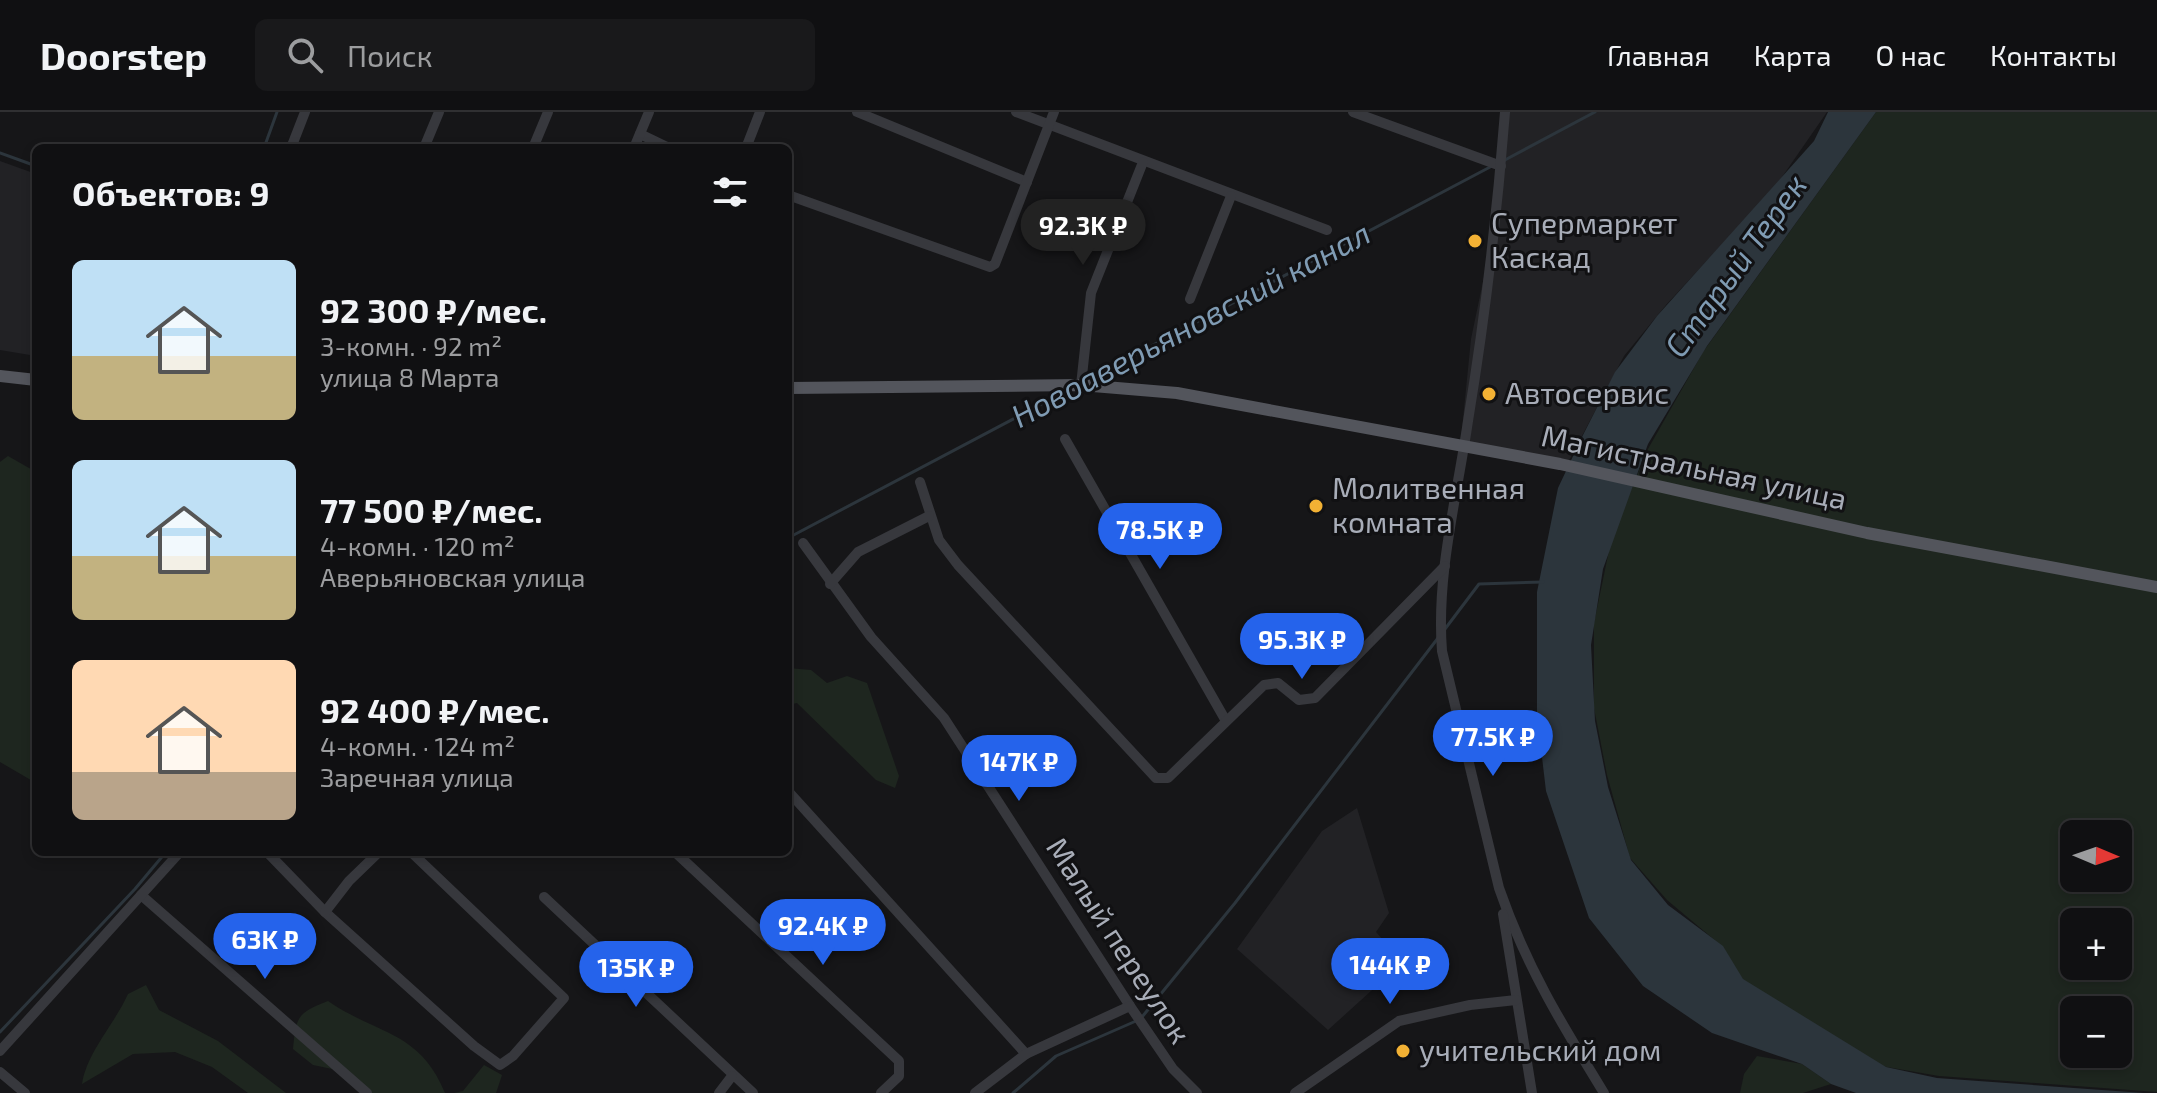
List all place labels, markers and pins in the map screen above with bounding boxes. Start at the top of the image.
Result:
pin: 92.3K ₽ [1009,199,1157,267]
place label: Супермаркет Каскад [1491,204,1678,274]
marker: Супермаркет Каскад [1466,232,1484,250]
place label: Автосервис [1505,374,1669,410]
marker: Автосервис [1480,385,1498,403]
place label: Молитвенная комната [1332,469,1525,539]
marker: Молитвенная комната [1307,497,1325,515]
pin: 78.5K ₽ [1086,503,1234,571]
pin: 95.3K ₽ [1228,613,1376,681]
pin: 77.5K ₽ [1419,710,1567,778]
pin: 147K ₽ [954,735,1084,803]
pin: 92.4K ₽ [749,899,897,967]
pin: 63K ₽ [209,913,321,981]
pin: 144K ₽ [1325,938,1455,1006]
pin: 135K ₽ [571,941,701,1009]
place label: учительский дом [1419,1031,1661,1068]
marker: учительский дом [1394,1042,1412,1060]

